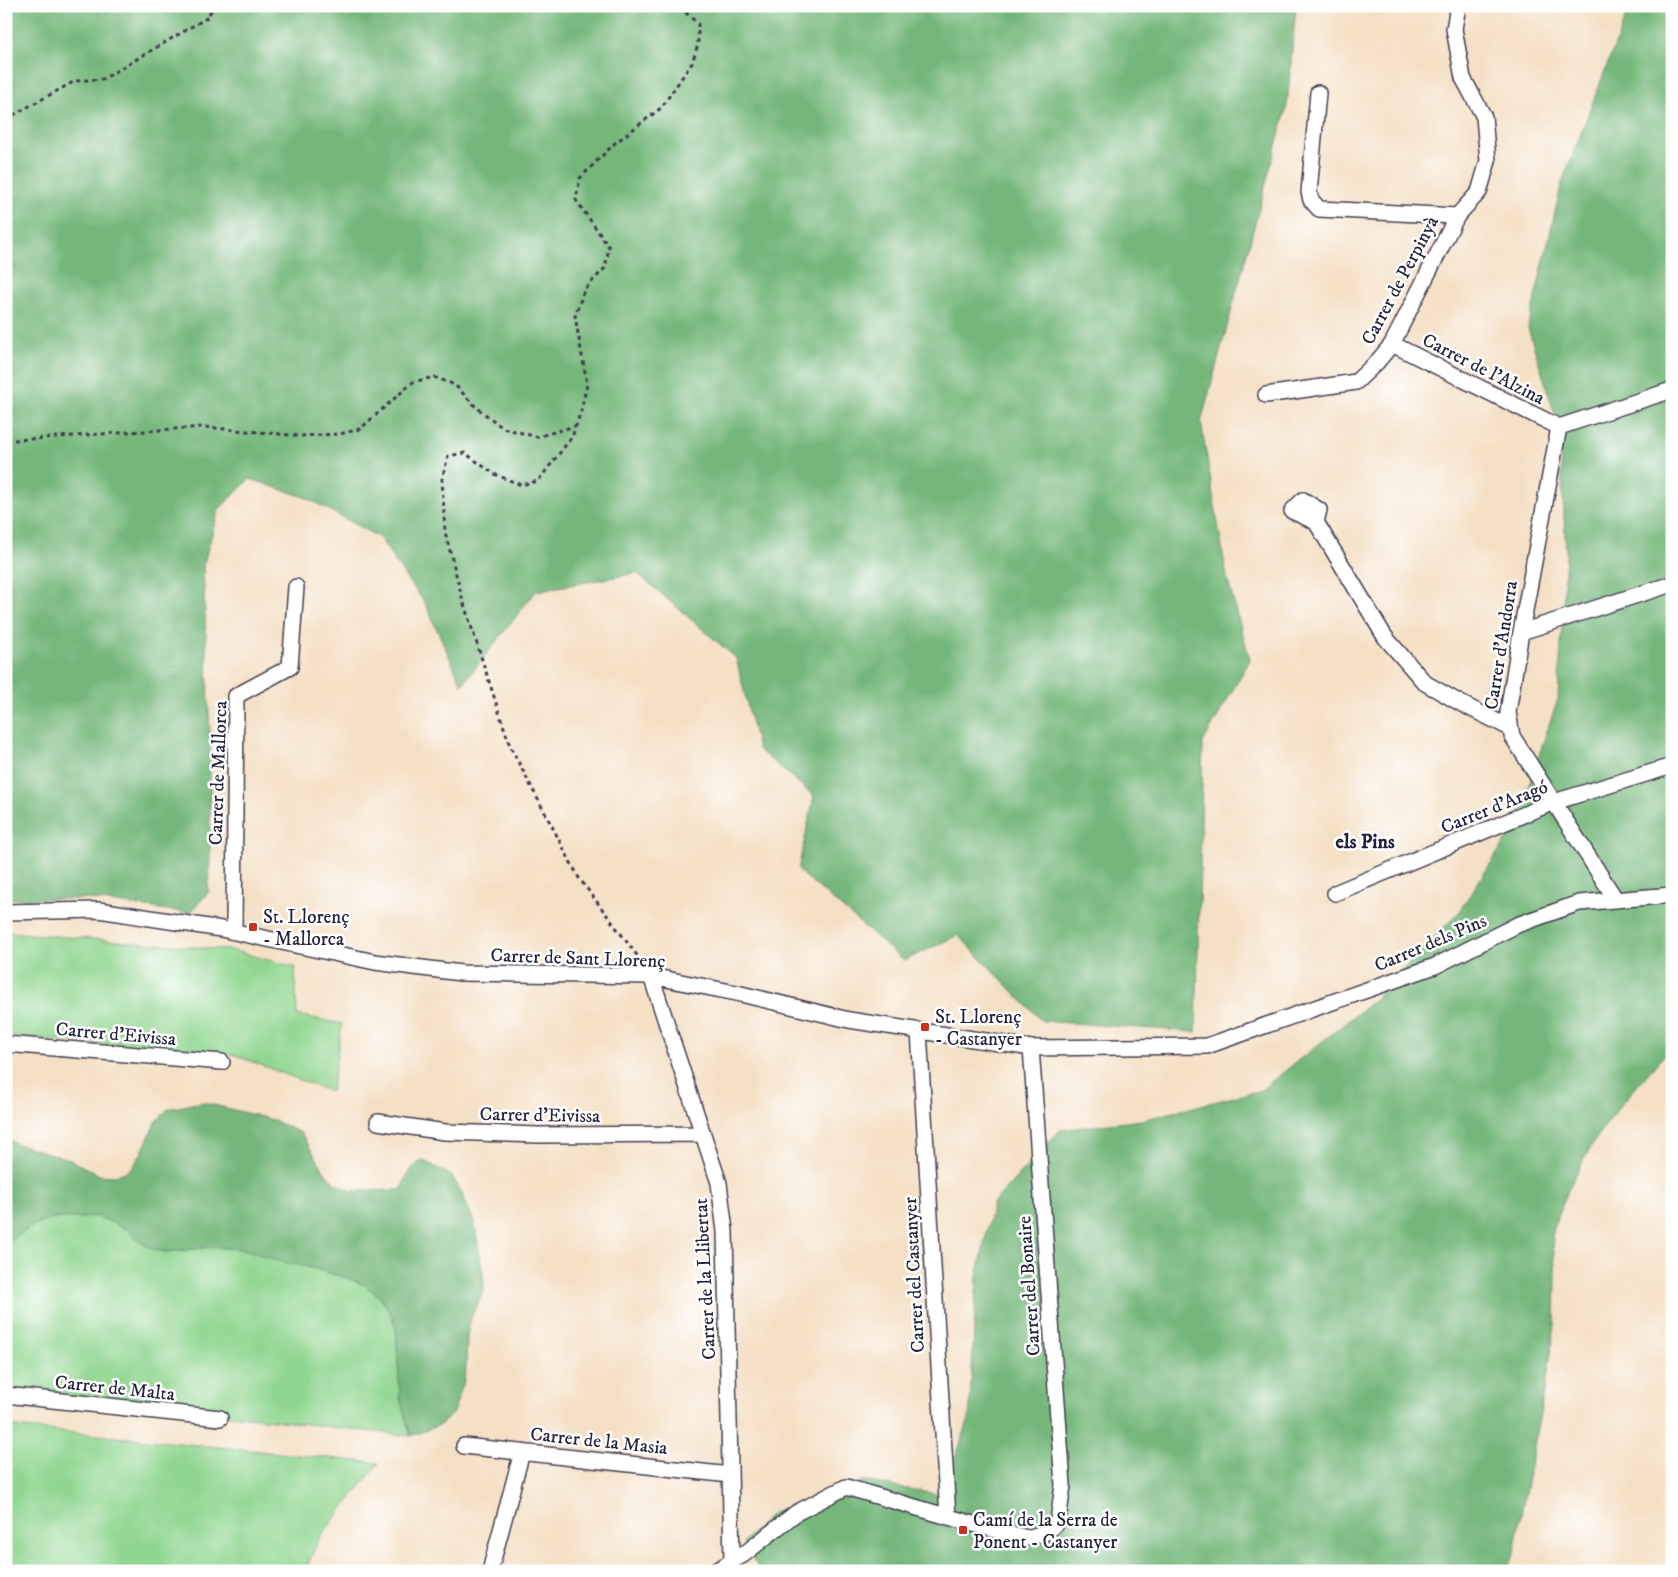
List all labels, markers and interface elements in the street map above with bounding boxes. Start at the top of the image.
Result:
street label: Carrer de Perpinyà [1357,212,1444,349]
street label: Carrer de l'Alzina [1418,329,1548,410]
street label: Carrer d'Andorra [1480,579,1523,711]
street label: Carrer de Mallorca [204,700,233,846]
street label: Carrer d'Aragó [1438,776,1551,839]
district label: els Pins [1335,830,1395,855]
place label: St. Llorenç - Mallorca [263,906,349,951]
street label: Carrer dels Pins [1371,909,1490,977]
marker: St. Llorenç - Mallorca [247,921,259,933]
street label: Carrer de Sant Llorenç [490,944,666,973]
place label: St. Llorenç - Castanyer [935,1006,1022,1051]
street label: Carrer d'Eivissa [55,1018,177,1051]
marker: St. Llorenç - Castanyer [919,1021,931,1033]
street label: Carrer d'Eivissa [479,1103,600,1128]
street label: Carrer del Castanyer [899,1196,930,1353]
street label: Carrer de la Llibertat [690,1198,721,1360]
street label: Carrer del Bonaire [1013,1215,1046,1357]
street label: Carrer de Malta [54,1371,176,1406]
street label: Carrer de la Masia [529,1423,669,1460]
place label: Camí de la Serra de Ponent - Castanyer [973,1509,1118,1554]
marker: Camí de la Serra de Ponent - Castanyer [957,1524,969,1536]

